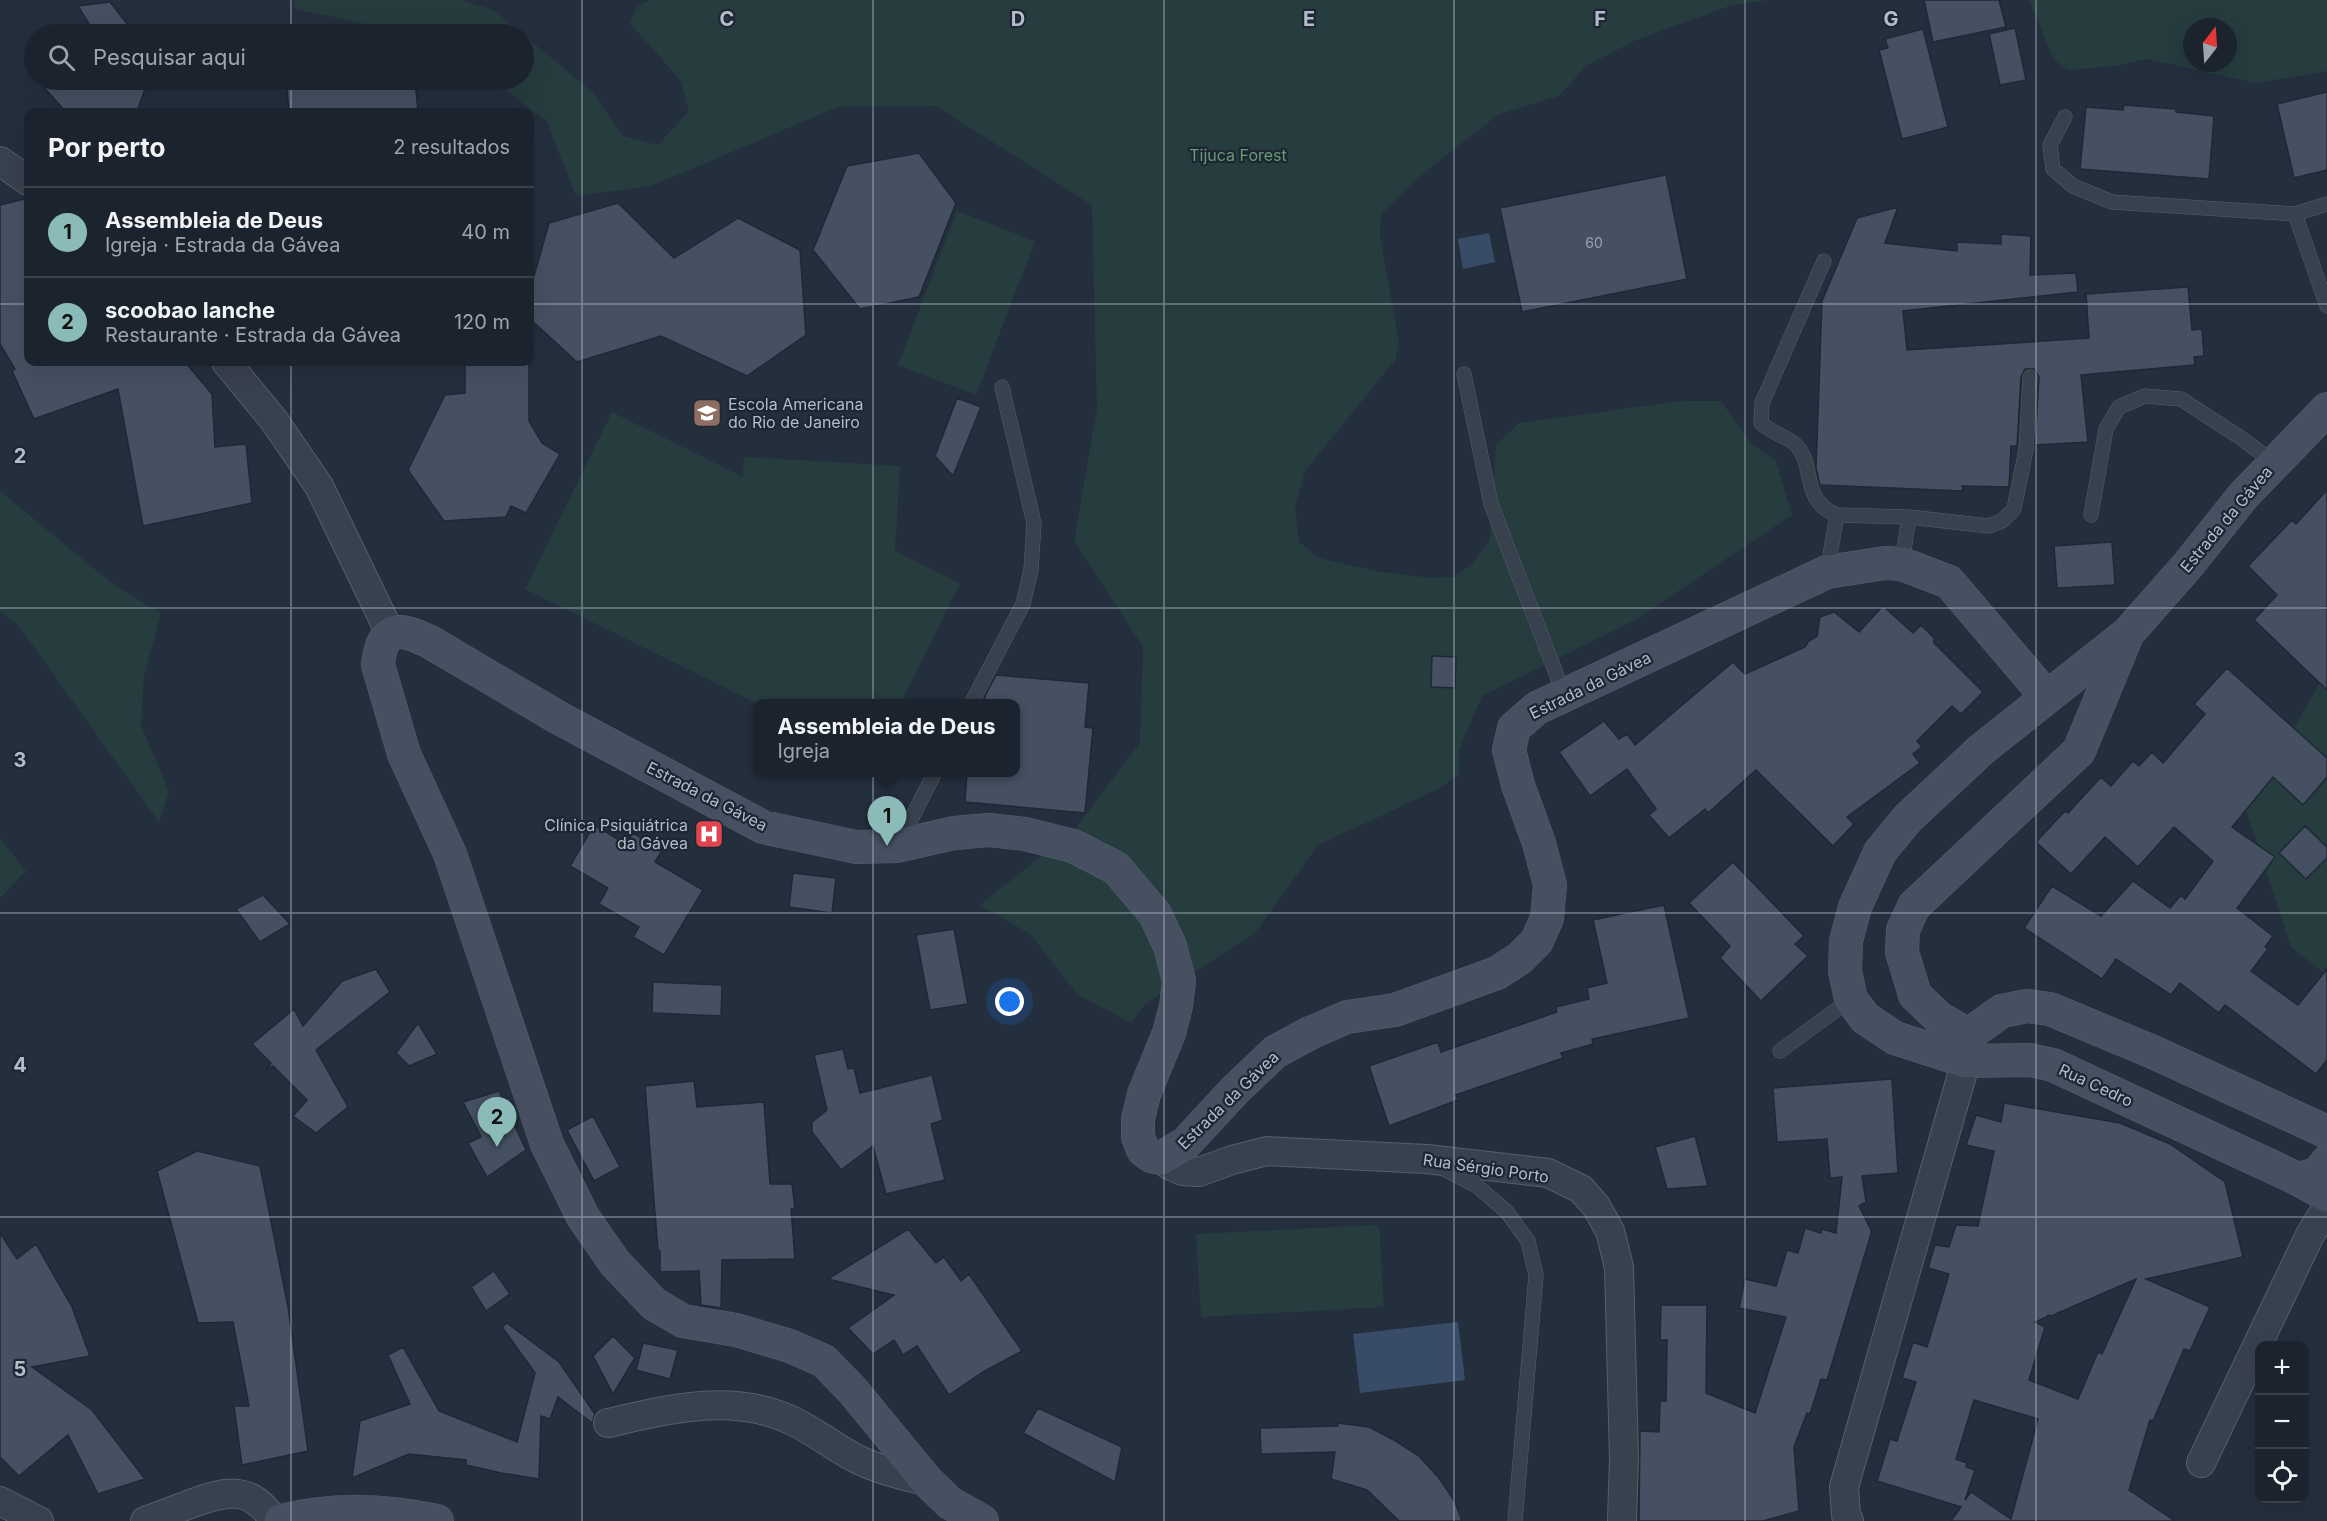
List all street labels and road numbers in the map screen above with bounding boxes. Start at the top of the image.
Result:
street label: Estrada da Gávea [2176,462,2276,576]
street label: Estrada da Gávea [1526,647,1654,723]
street label: Estrada da Gávea [643,757,771,835]
street label: Estrada da Gávea [1173,1047,1283,1153]
street label: Rua Cedro [2056,1059,2136,1111]
street label: Rua Sérgio Porto [1422,1149,1550,1187]

